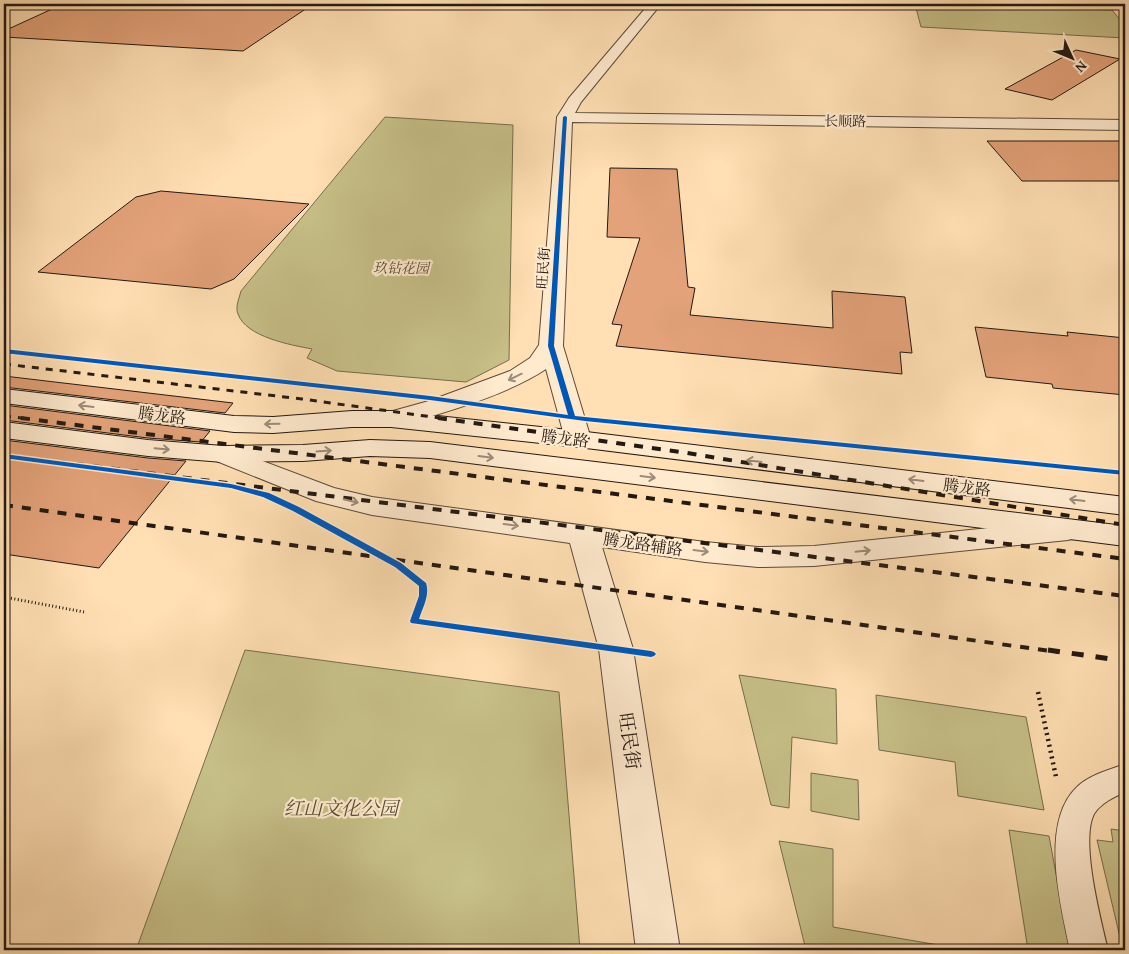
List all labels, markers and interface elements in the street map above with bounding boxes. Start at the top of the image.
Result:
north arrow [1046,32,1096,82]
text: N [1070,57,1092,78]
street label: 长顺路 [824,111,866,131]
street label: 旺民街 [532,246,554,290]
park label: 玖钻花园 [373,258,431,278]
one-way arrow [508,373,523,383]
street label: 腾龙路 [137,400,187,430]
one-way arrow [78,401,94,411]
one-way arrow [265,420,281,429]
street label: 腾龙路 [540,423,590,453]
one-way arrow [154,445,170,454]
one-way arrow [316,447,332,456]
one-way arrow [478,452,494,462]
one-way arrow [747,456,763,466]
one-way arrow [639,472,655,482]
street label: 腾龙路 [942,472,992,502]
one-way arrow [908,475,924,485]
one-way arrow [1069,495,1085,505]
one-way arrow [342,497,358,506]
one-way arrow [503,521,519,531]
street label: 腾龙路辅路 [602,527,684,561]
one-way arrow [855,546,871,555]
one-way arrow [693,547,709,557]
street label: 旺民街 [612,711,648,771]
park label: 红山文化公园 [284,794,401,822]

